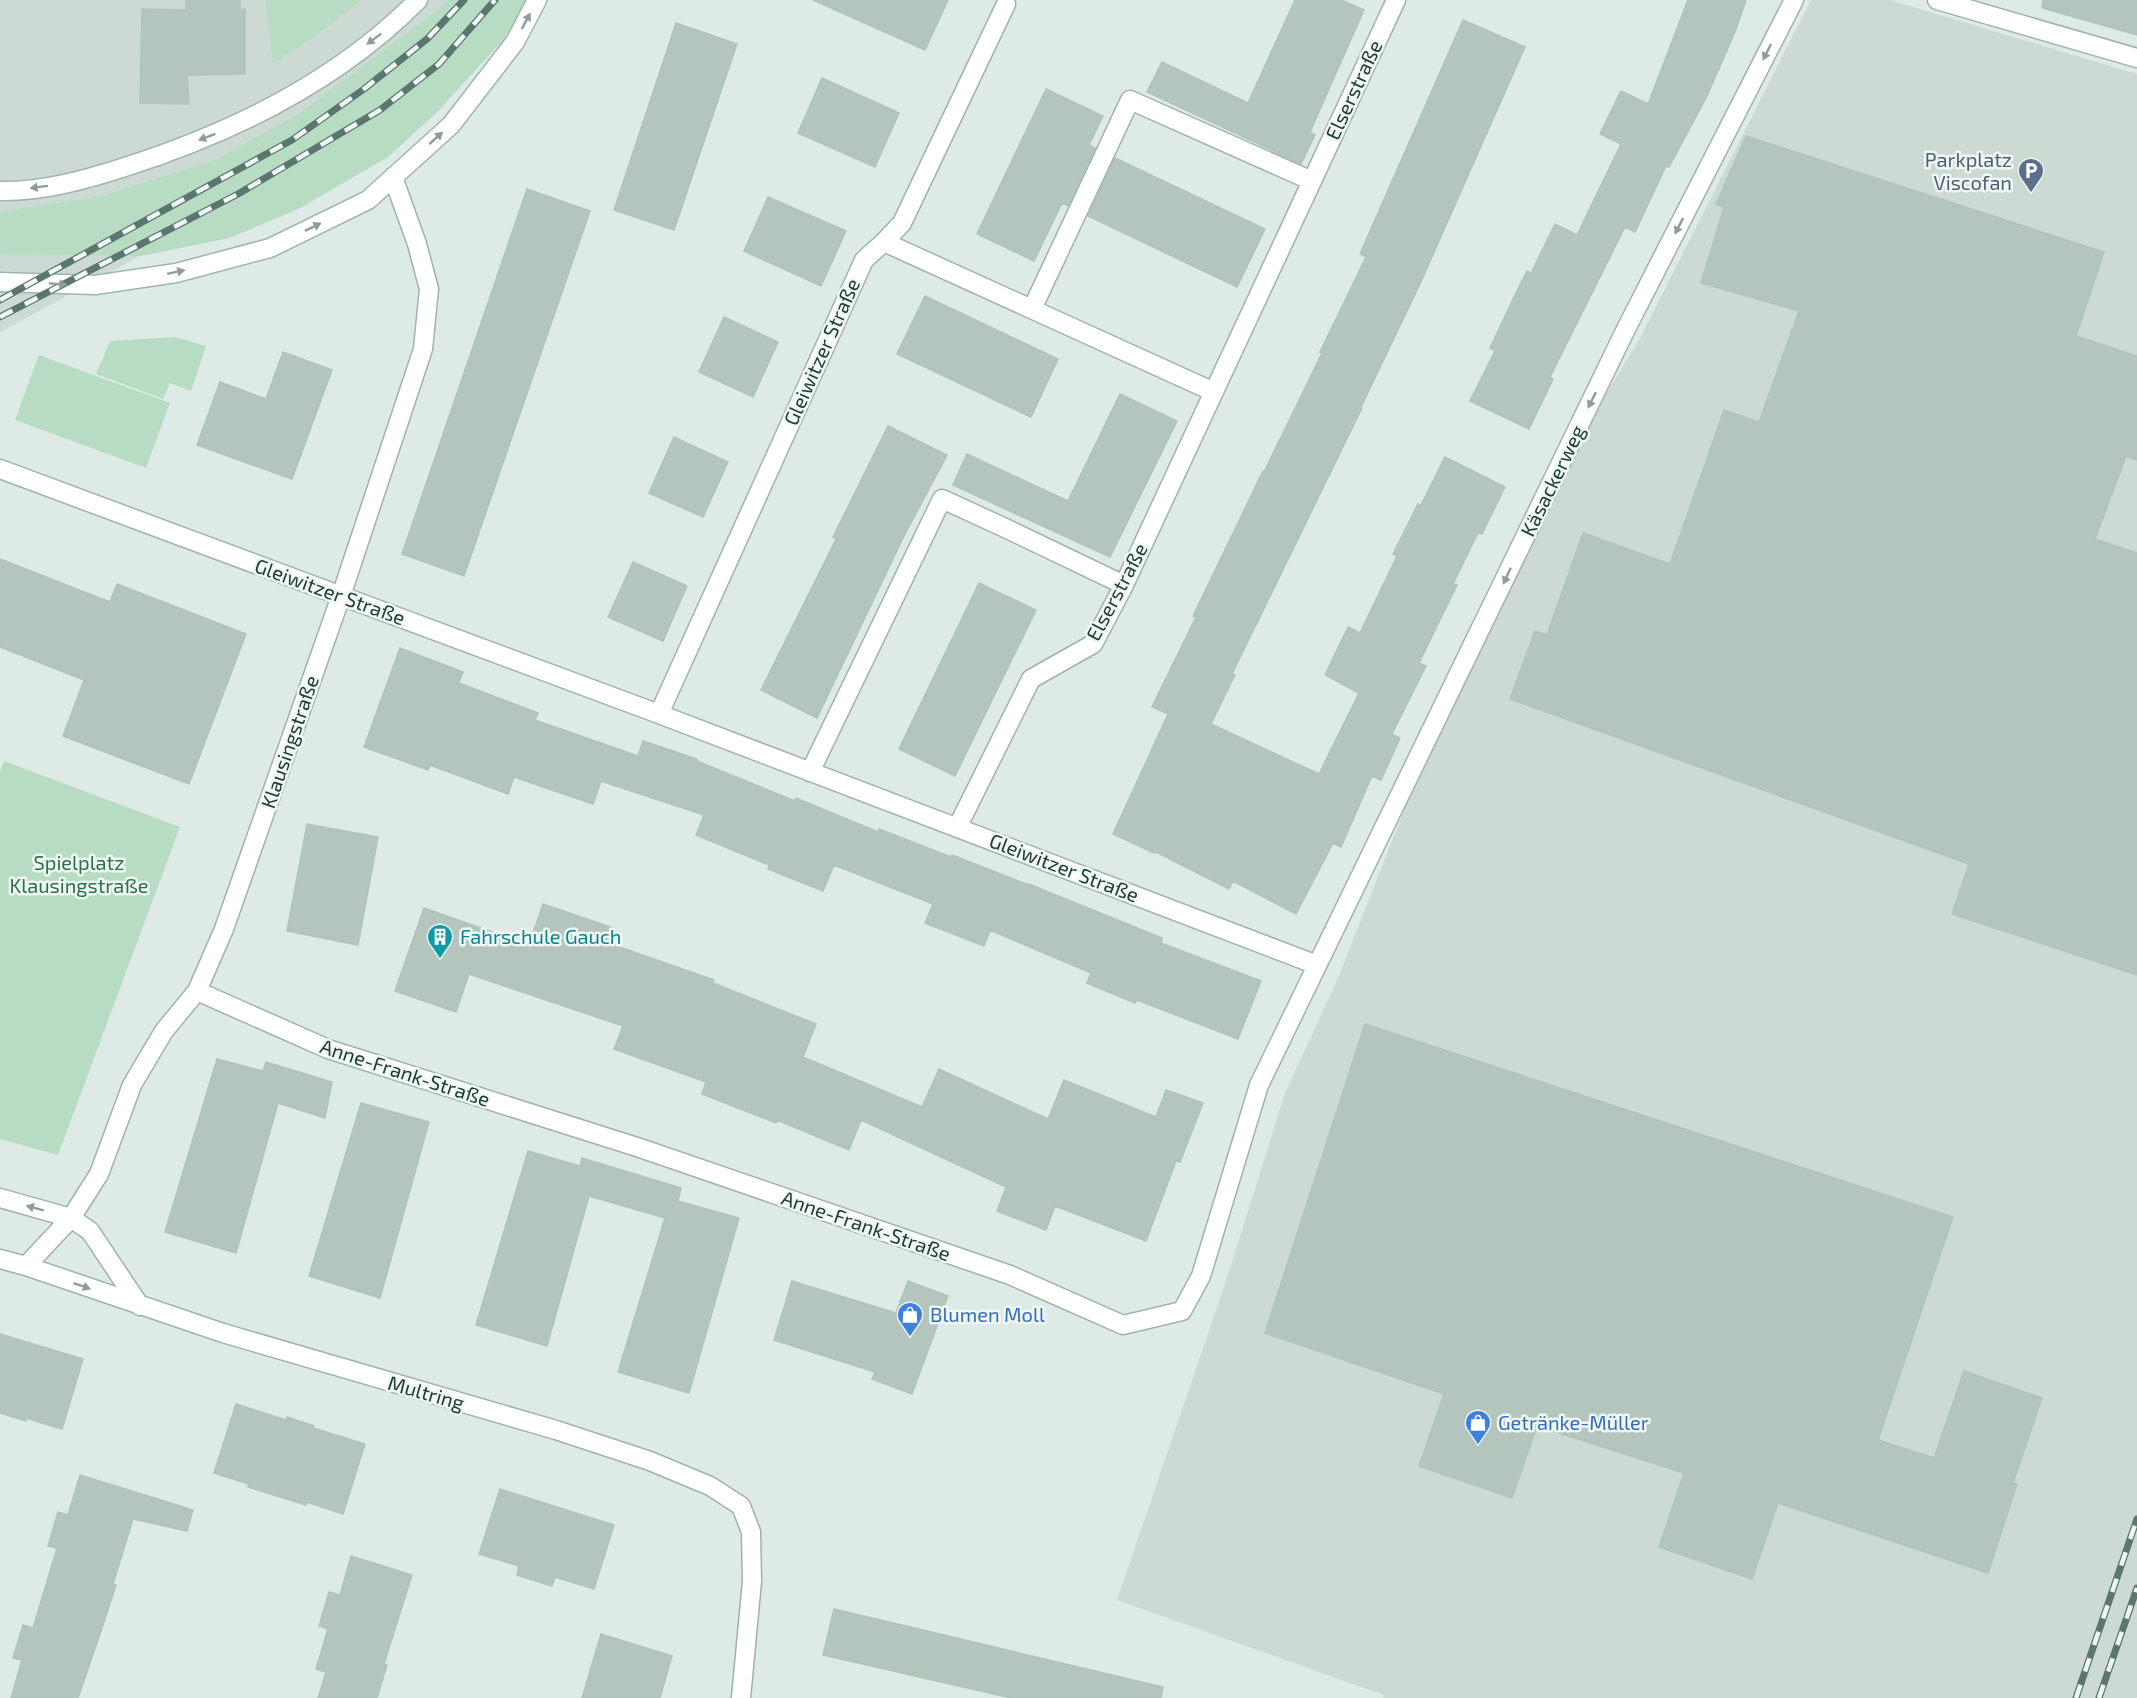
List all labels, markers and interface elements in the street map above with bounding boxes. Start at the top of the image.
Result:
one-way arrow [521,13,531,30]
one-way arrow [366,32,381,44]
street label: Elserstraße [1320,36,1387,143]
one-way arrow [1763,43,1773,61]
one-way arrow [429,131,444,145]
one-way arrow [198,133,216,143]
place label: Parkplatz Viscofan [1925,147,2012,194]
parking icon: Parkplatz Viscofan [2016,156,2046,194]
one-way arrow [30,182,49,192]
one-way arrow [1674,218,1684,235]
one-way arrow [304,222,321,231]
one-way arrow [166,267,185,277]
street label: Gleiwitzer Straße [778,274,864,429]
one-way arrow [49,280,68,289]
one-way arrow [1587,392,1596,409]
street label: Käsackerweg [1515,421,1589,540]
street label: Elserstraße [1080,539,1152,644]
street label: Gleiwitzer Straße [252,553,409,629]
one-way arrow [1502,567,1511,584]
street label: Klausingstraße [255,672,323,811]
street label: Gleiwitzer Straße [986,828,1143,907]
park label: Spielplatz Klausingstraße [9,850,149,897]
building icon: Fahrschule Gauch [425,922,455,960]
place label: Fahrschule Gauch [460,924,621,948]
street label: Anne-Frank-Straße [317,1033,493,1111]
street label: Anne-Frank-Straße [779,1185,954,1265]
one-way arrow [26,1203,44,1212]
one-way arrow [73,1281,91,1291]
shop icon: Blumen Moll [895,1300,925,1338]
place label: Blumen Moll [930,1302,1045,1326]
street label: Multring [385,1370,467,1414]
shop icon: Getränke-Müller [1463,1408,1493,1446]
place label: Getränke-Müller [1498,1410,1649,1434]

